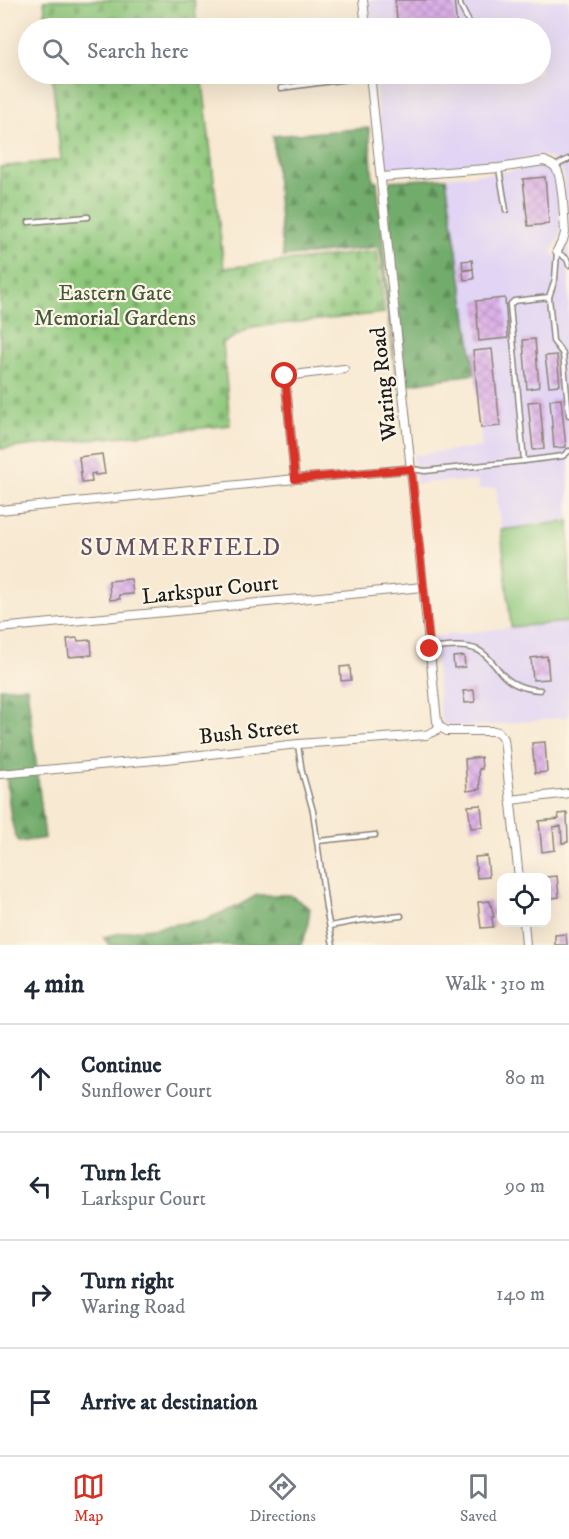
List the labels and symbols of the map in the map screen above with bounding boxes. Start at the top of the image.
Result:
park label: Eastern Gate Memorial Gardens [34,280,196,332]
street label: Waring Road [365,326,404,443]
route start [271,362,297,388]
district label: SUMMERFIELD [80,533,282,563]
street label: Larkspur Court [140,569,280,611]
route end [416,635,442,661]
street label: Bush Street [198,713,300,751]

